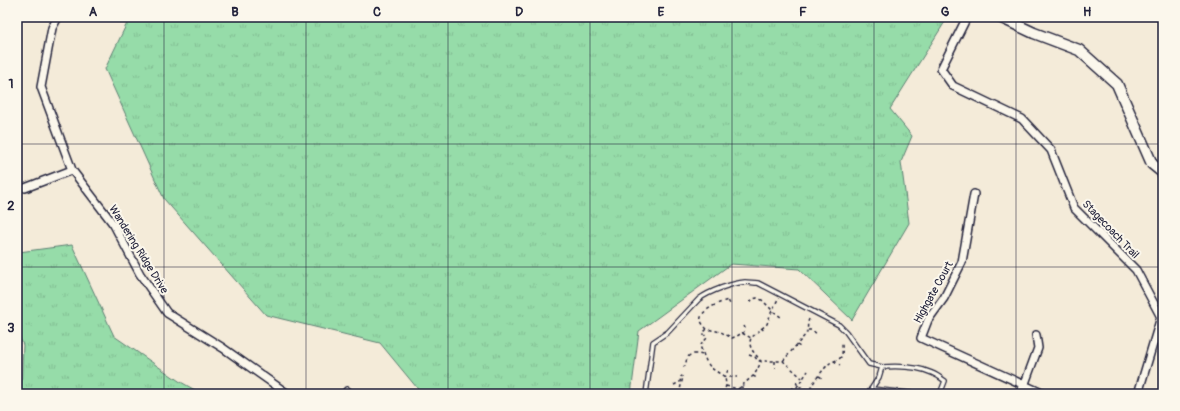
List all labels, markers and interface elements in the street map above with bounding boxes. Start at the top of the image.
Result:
text: A [89,4,98,20]
text: B [231,4,239,20]
text: C [373,4,381,20]
text: D [515,4,523,20]
text: E [658,4,665,20]
text: F [799,4,807,20]
text: G [941,4,950,20]
text: H [1083,4,1091,20]
text: 1 [8,76,14,92]
street label: Stagecoach Trail [1080,197,1142,261]
text: 2 [7,198,15,214]
street label: Wandering Ridge Drive [106,203,171,296]
street label: Highgate Court [911,258,956,326]
text: 3 [7,320,15,336]

